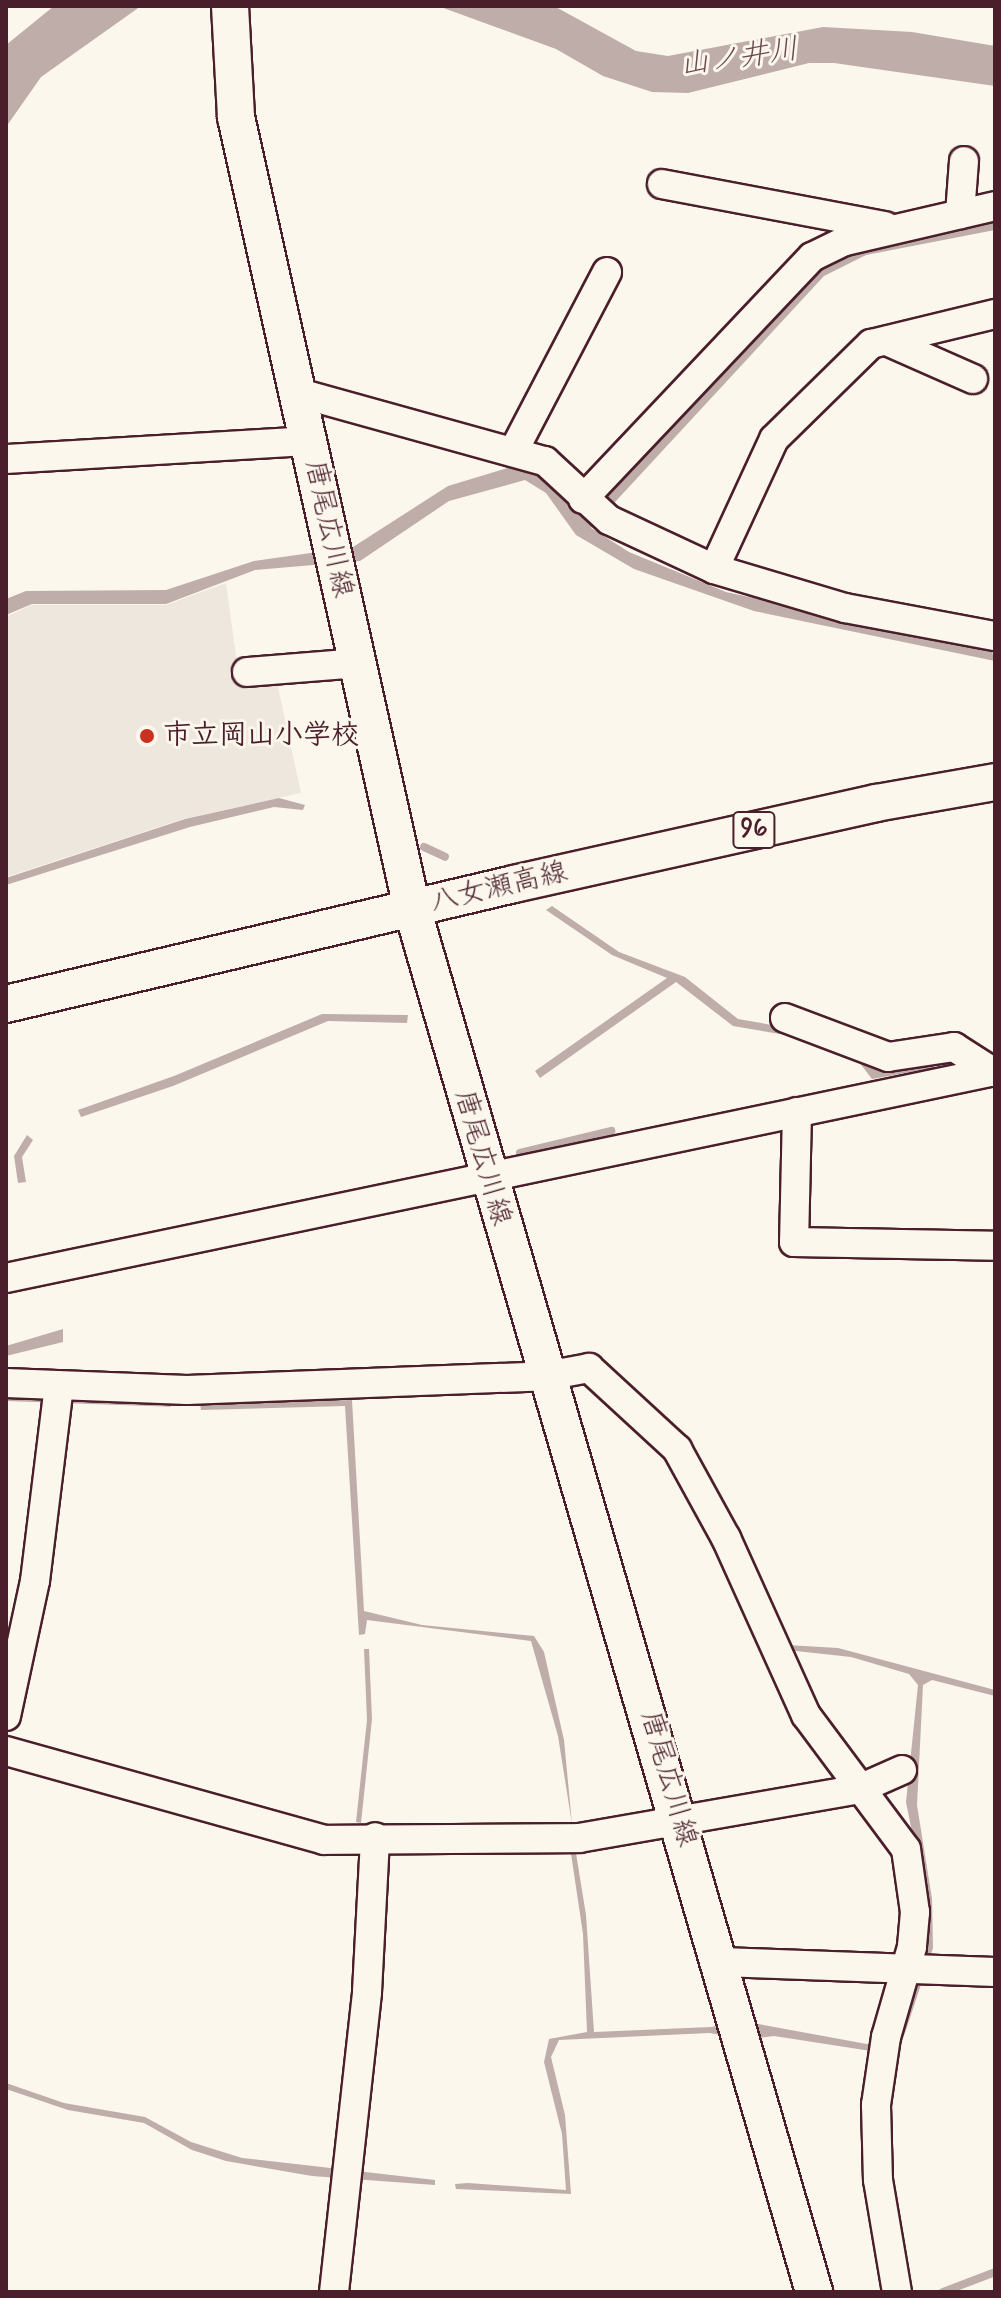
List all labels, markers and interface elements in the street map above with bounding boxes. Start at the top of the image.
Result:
water label: 山ノ井川 [677,32,801,84]
street label: 唐尾広川線 [297,457,359,601]
place label: 市立岡山小学校 [163,719,359,753]
marker: 市立岡山小学校 [138,727,156,745]
road number: 96 [732,808,776,852]
street label: 八女瀬高線 [427,856,571,920]
street label: 唐尾広川線 [447,1086,517,1230]
street label: 唐尾広川線 [633,1707,703,1851]

